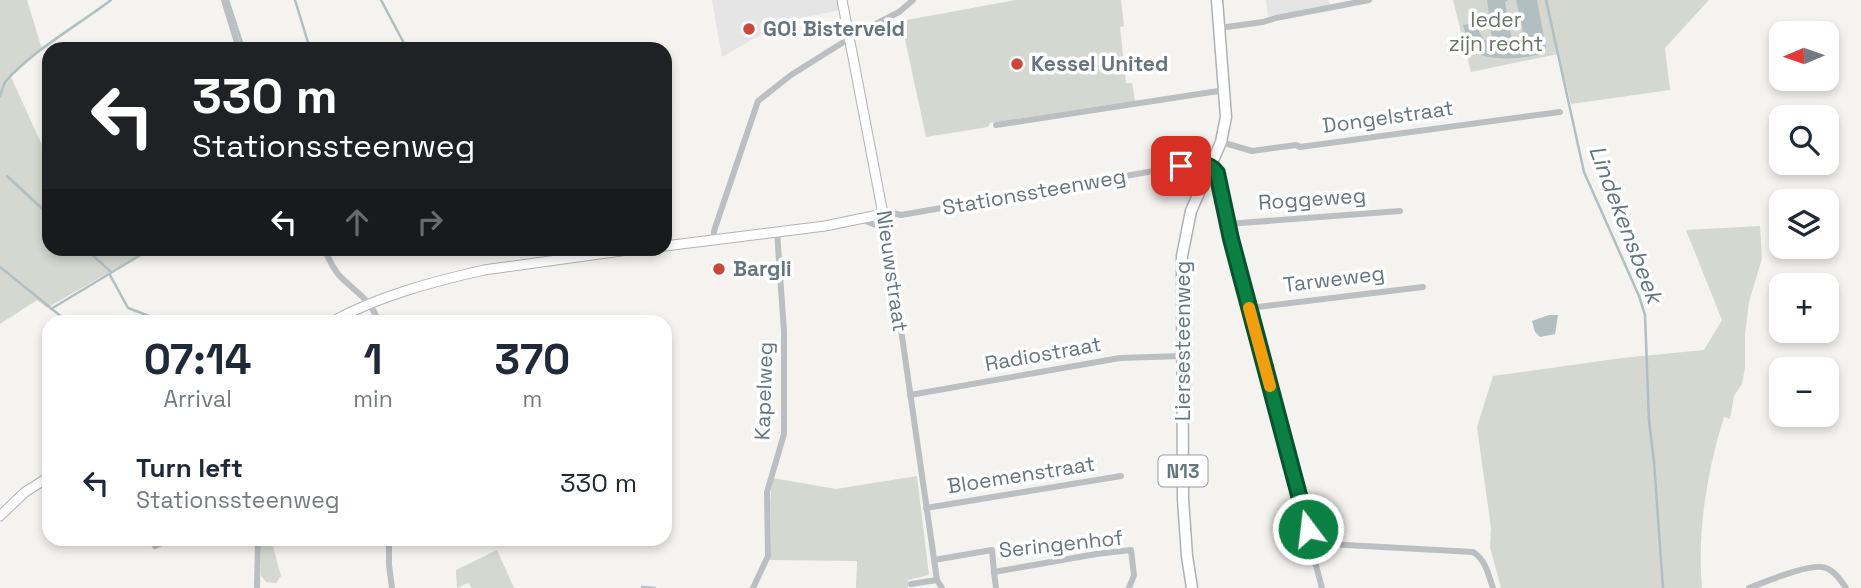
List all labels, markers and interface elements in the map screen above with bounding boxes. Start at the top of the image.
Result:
park label: Ieder zijn recht [1449,6,1543,57]
place label: GO! Bisterveld [763,15,905,42]
marker: GO! Bisterveld [741,21,757,37]
north arrow [1769,21,1839,91]
map controls [1769,21,1839,427]
place label: Kessel United [1031,50,1168,77]
marker: Kessel United [1009,56,1025,72]
text: 330 m [192,65,338,127]
icon: left [77,70,168,161]
street label: Dongelstraat [1321,94,1455,139]
button: search [1769,105,1839,175]
text: Stationssteenweg [192,126,475,166]
pin [1151,136,1211,196]
water label: Lindekensbeek [1582,141,1671,310]
icon: arrive [1162,147,1200,185]
street label: Stationssteenweg [940,162,1128,221]
street label: Roggeweg [1257,181,1367,216]
button: layers [1769,189,1839,259]
icon: left [265,203,303,241]
icon: ahead [338,203,376,241]
icon: right [411,203,449,241]
street label: Nieuwstraat [871,209,914,333]
place label: Bargli [733,255,792,282]
street label: Tarweweg [1282,259,1386,298]
marker: Bargli [711,261,727,277]
street label: Liersesteenweg [1169,261,1196,421]
button: + [1769,273,1839,343]
street label: Radiostraat [983,330,1103,377]
text: 07:14 [144,333,252,386]
text: 1 [364,333,382,386]
text: 370 [494,333,570,386]
street label: Kapelweg [748,341,779,441]
button: − [1769,357,1839,427]
text: Arrival [163,384,232,414]
text: min [353,384,393,414]
text: m [522,384,542,414]
street label: Bloemenstraat [945,450,1097,499]
text: Turn left [136,451,243,485]
road number: N13 [1158,456,1208,486]
icon: left [77,464,115,502]
text: 330 m [560,466,637,500]
text: Stationssteenweg [136,485,340,515]
position arrow [1271,492,1345,566]
street label: Seringenhof [998,524,1124,563]

